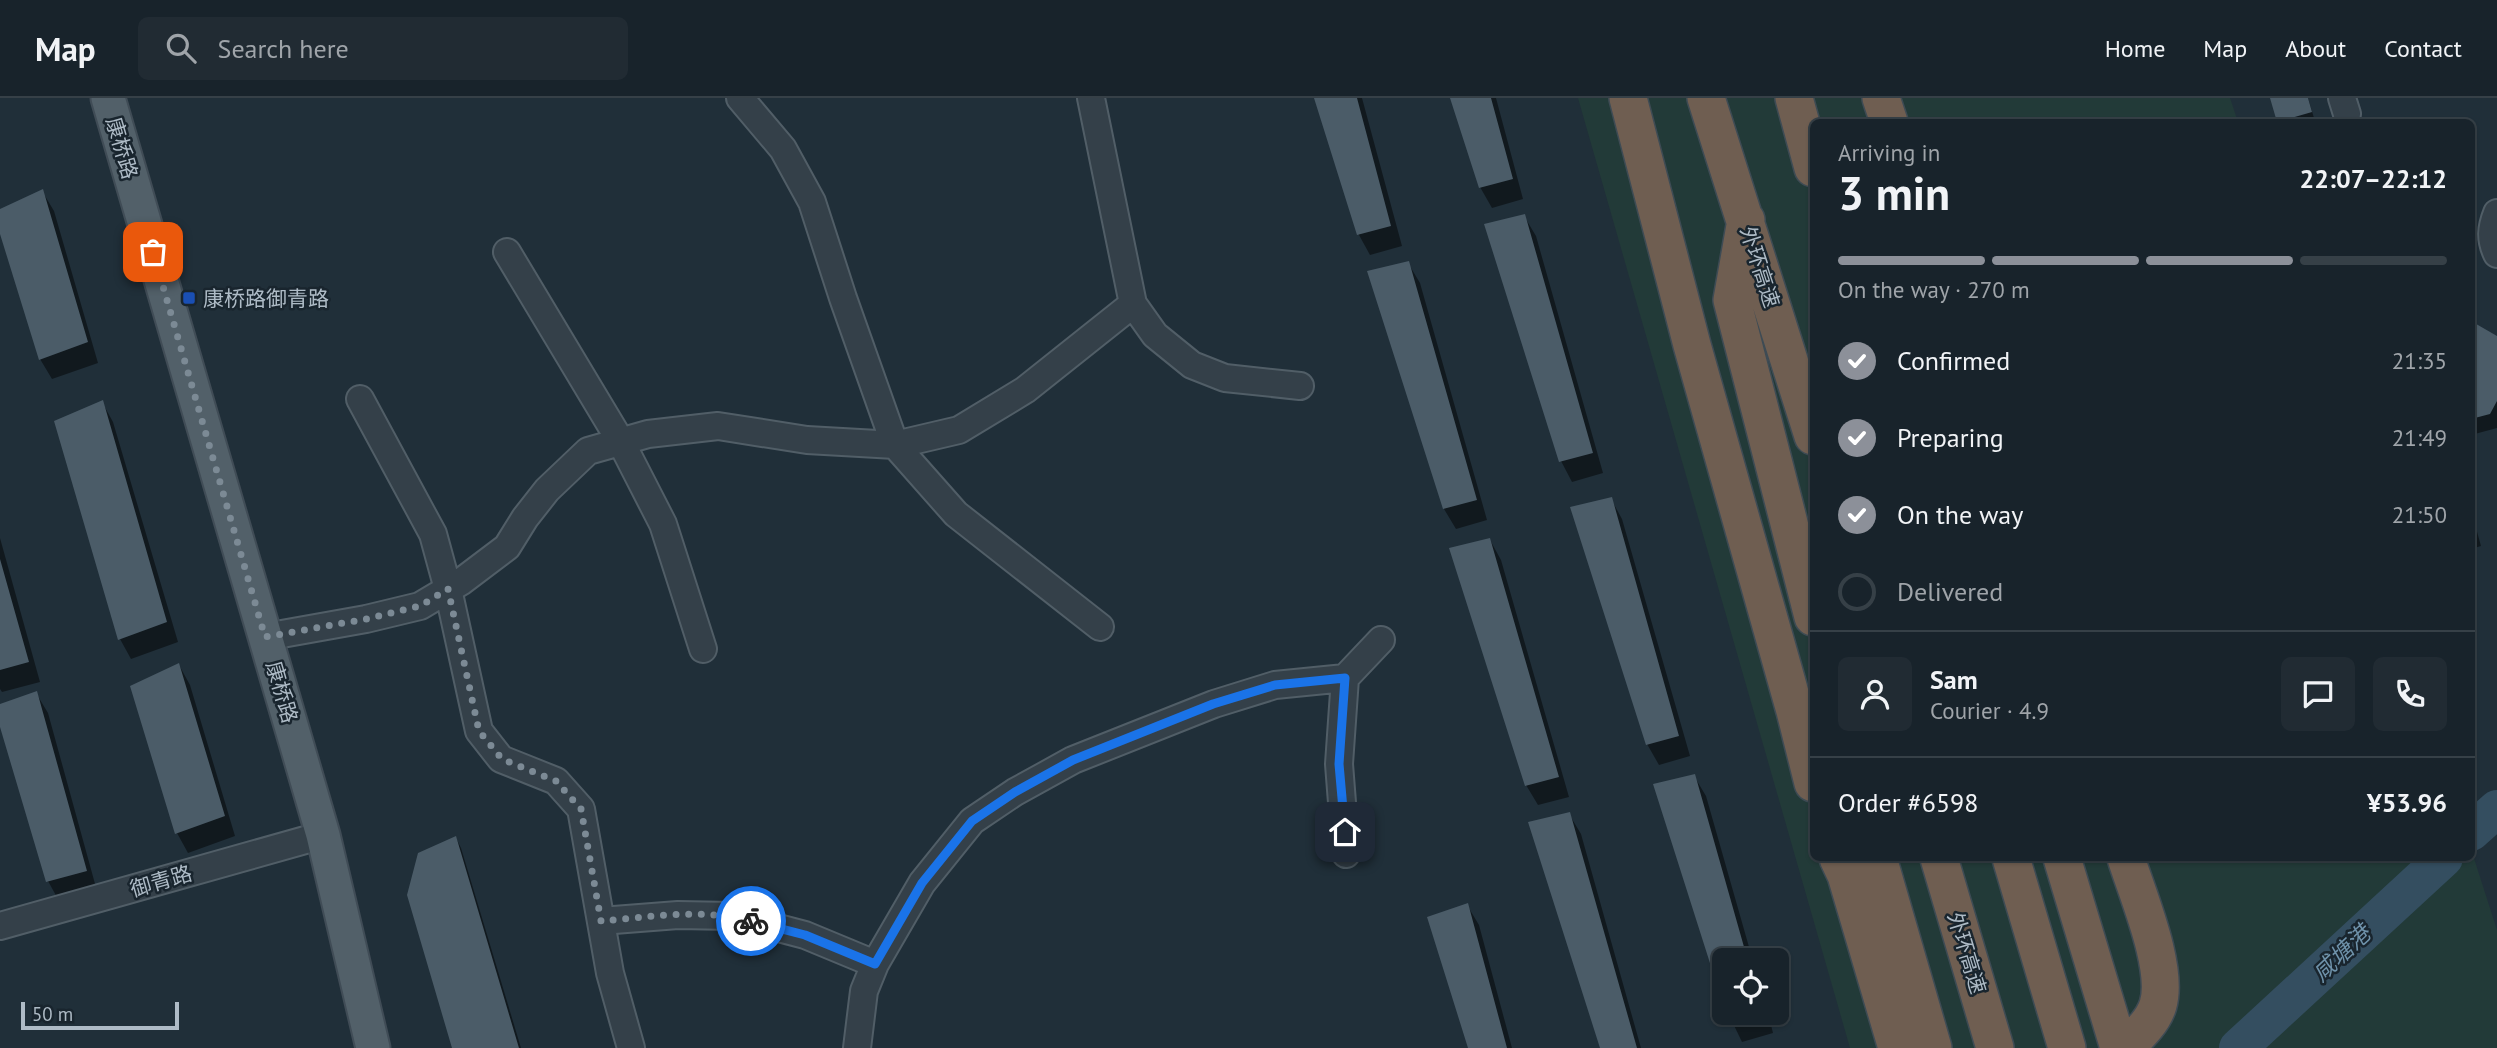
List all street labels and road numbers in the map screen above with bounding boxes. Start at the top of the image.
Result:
street label: 康桥路 [100,114,144,182]
street label: 外环高速 [1734,223,1786,311]
street label: 康桥路 [260,658,304,726]
street label: 御青路 [127,859,195,903]
street label: 外环高速 [1942,909,1992,997]

